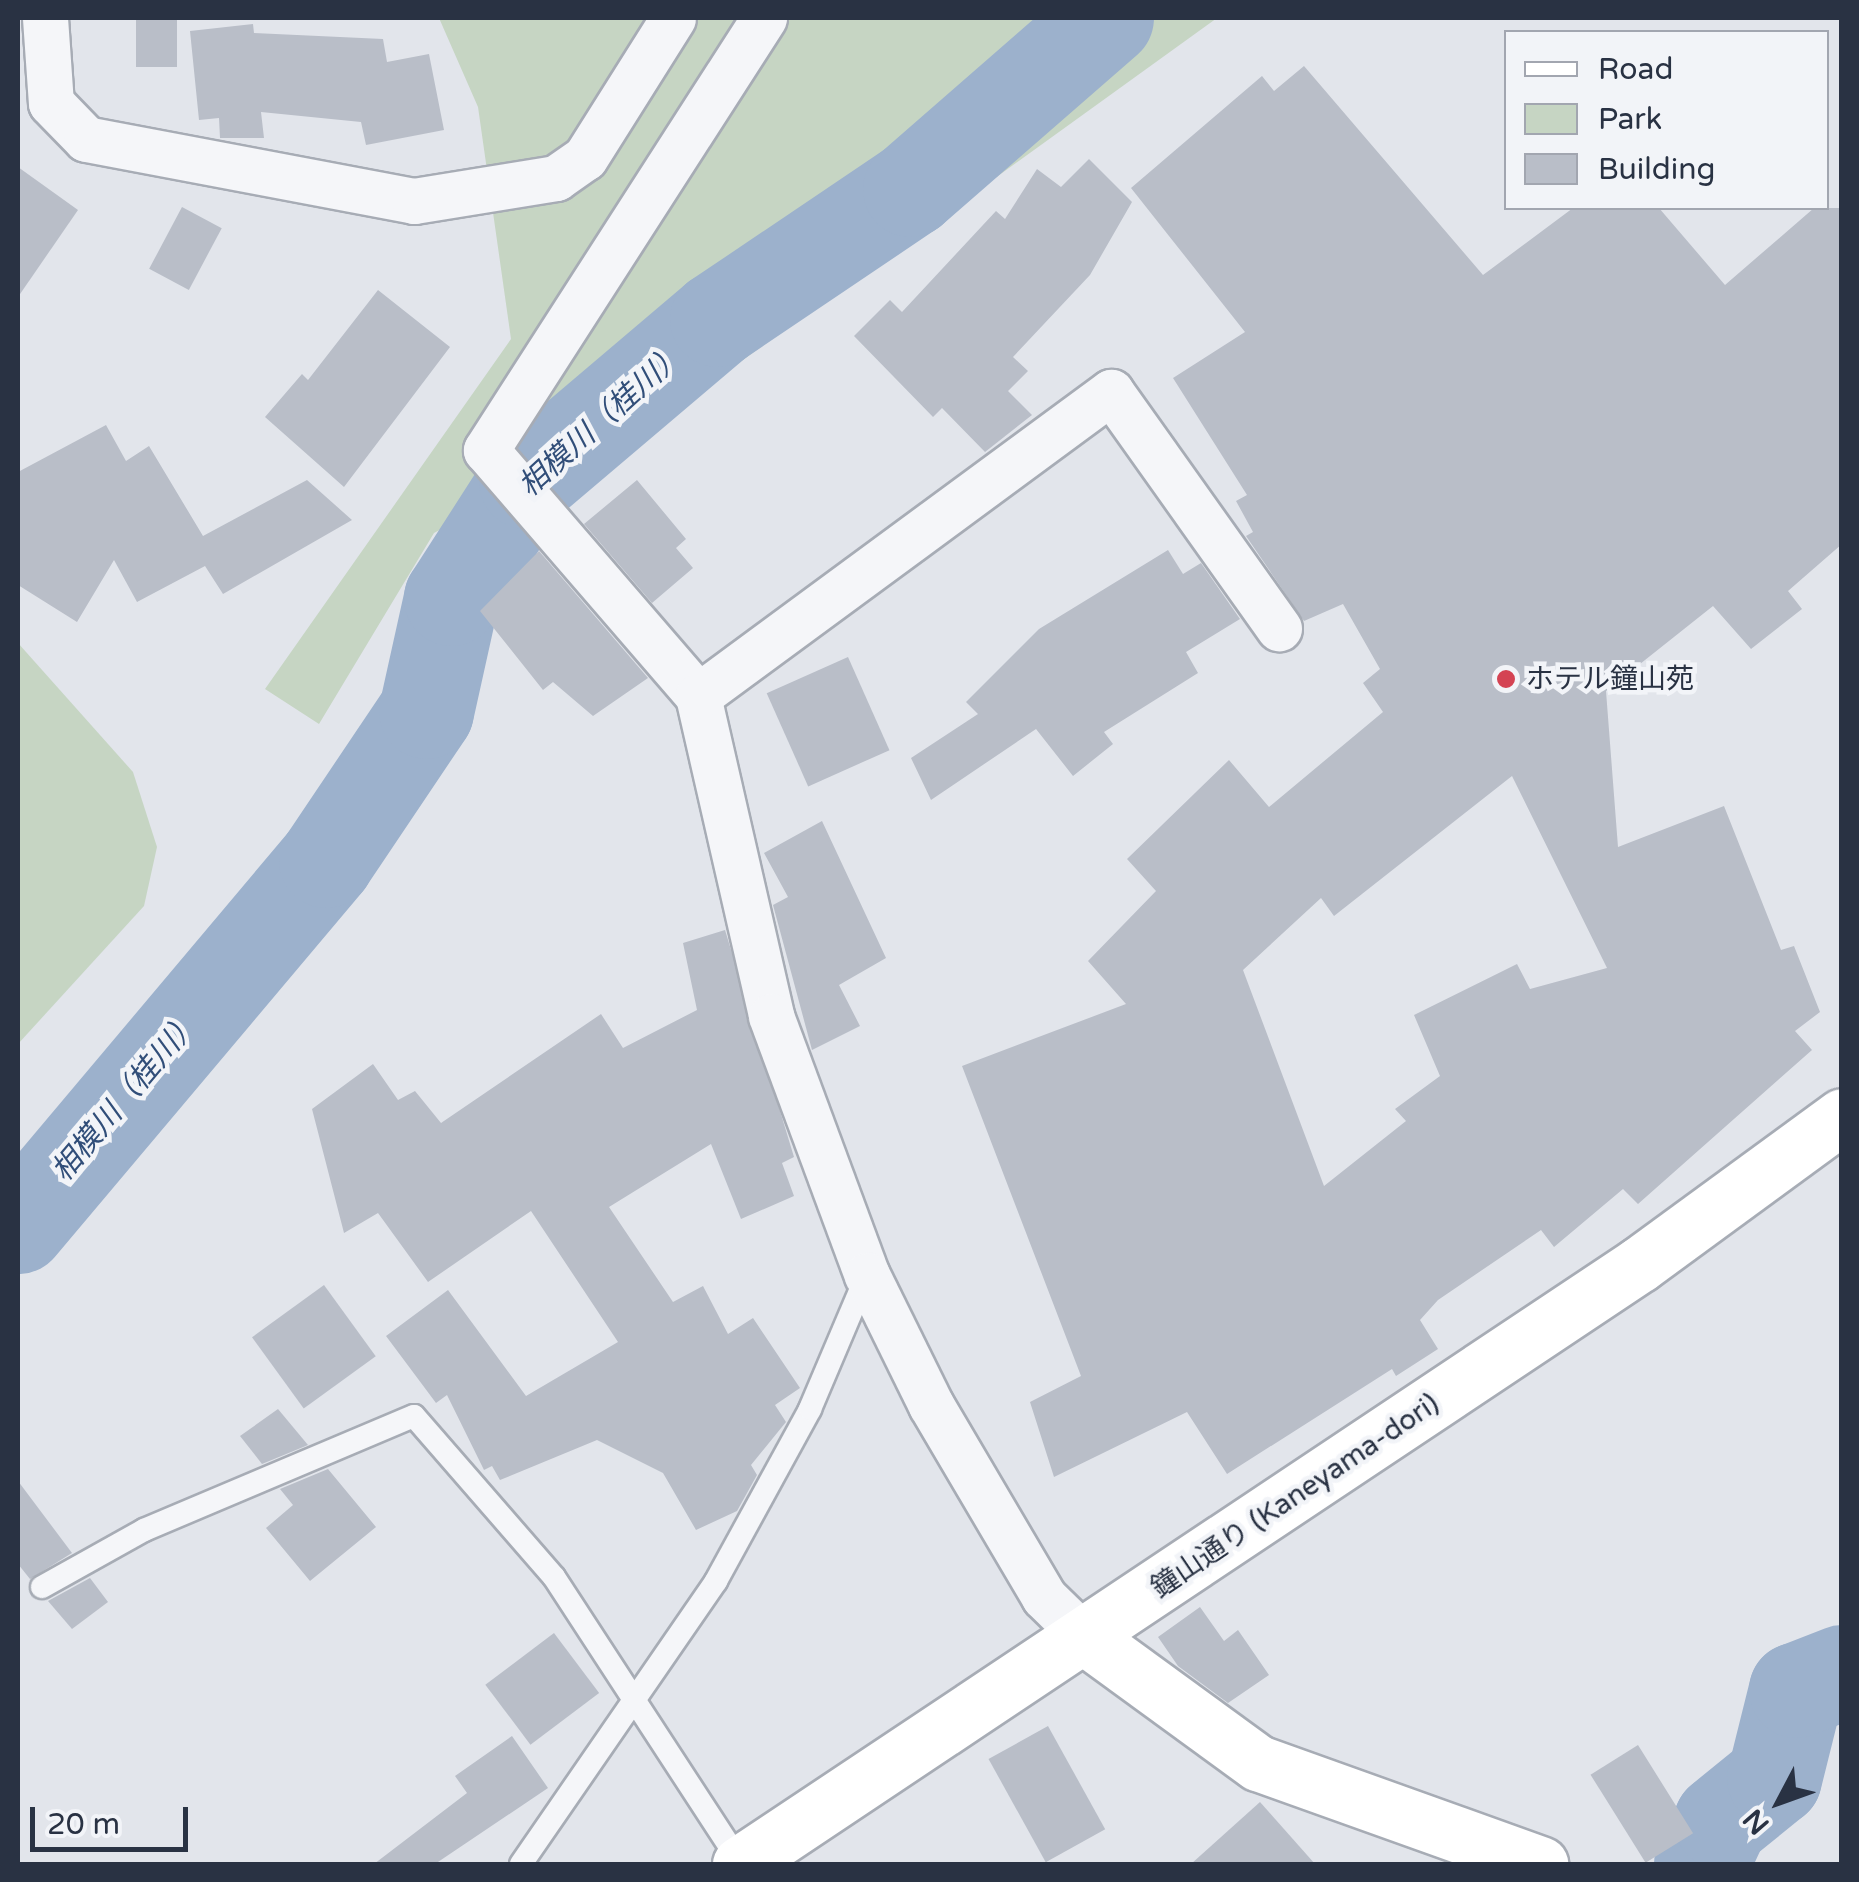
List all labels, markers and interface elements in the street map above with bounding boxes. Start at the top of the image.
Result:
legend [1504,30,1829,210]
text: Road [1598,51,1673,88]
text: Park [1598,101,1662,138]
text: Building [1598,151,1715,188]
water label: 相模川（桂川） [512,337,692,505]
place label: ホテル鐘山苑 [1526,662,1694,696]
marker: ホテル鐘山苑 [1495,668,1517,690]
water label: 相模川（桂川） [45,1005,207,1189]
street label: 鐘山通り (Kaneyama-dori) [1145,1387,1445,1605]
north arrow [1729,1752,1829,1852]
scale bar [35,1787,192,1849]
text: N [1736,1802,1777,1841]
text: 20 m [47,1806,120,1843]

